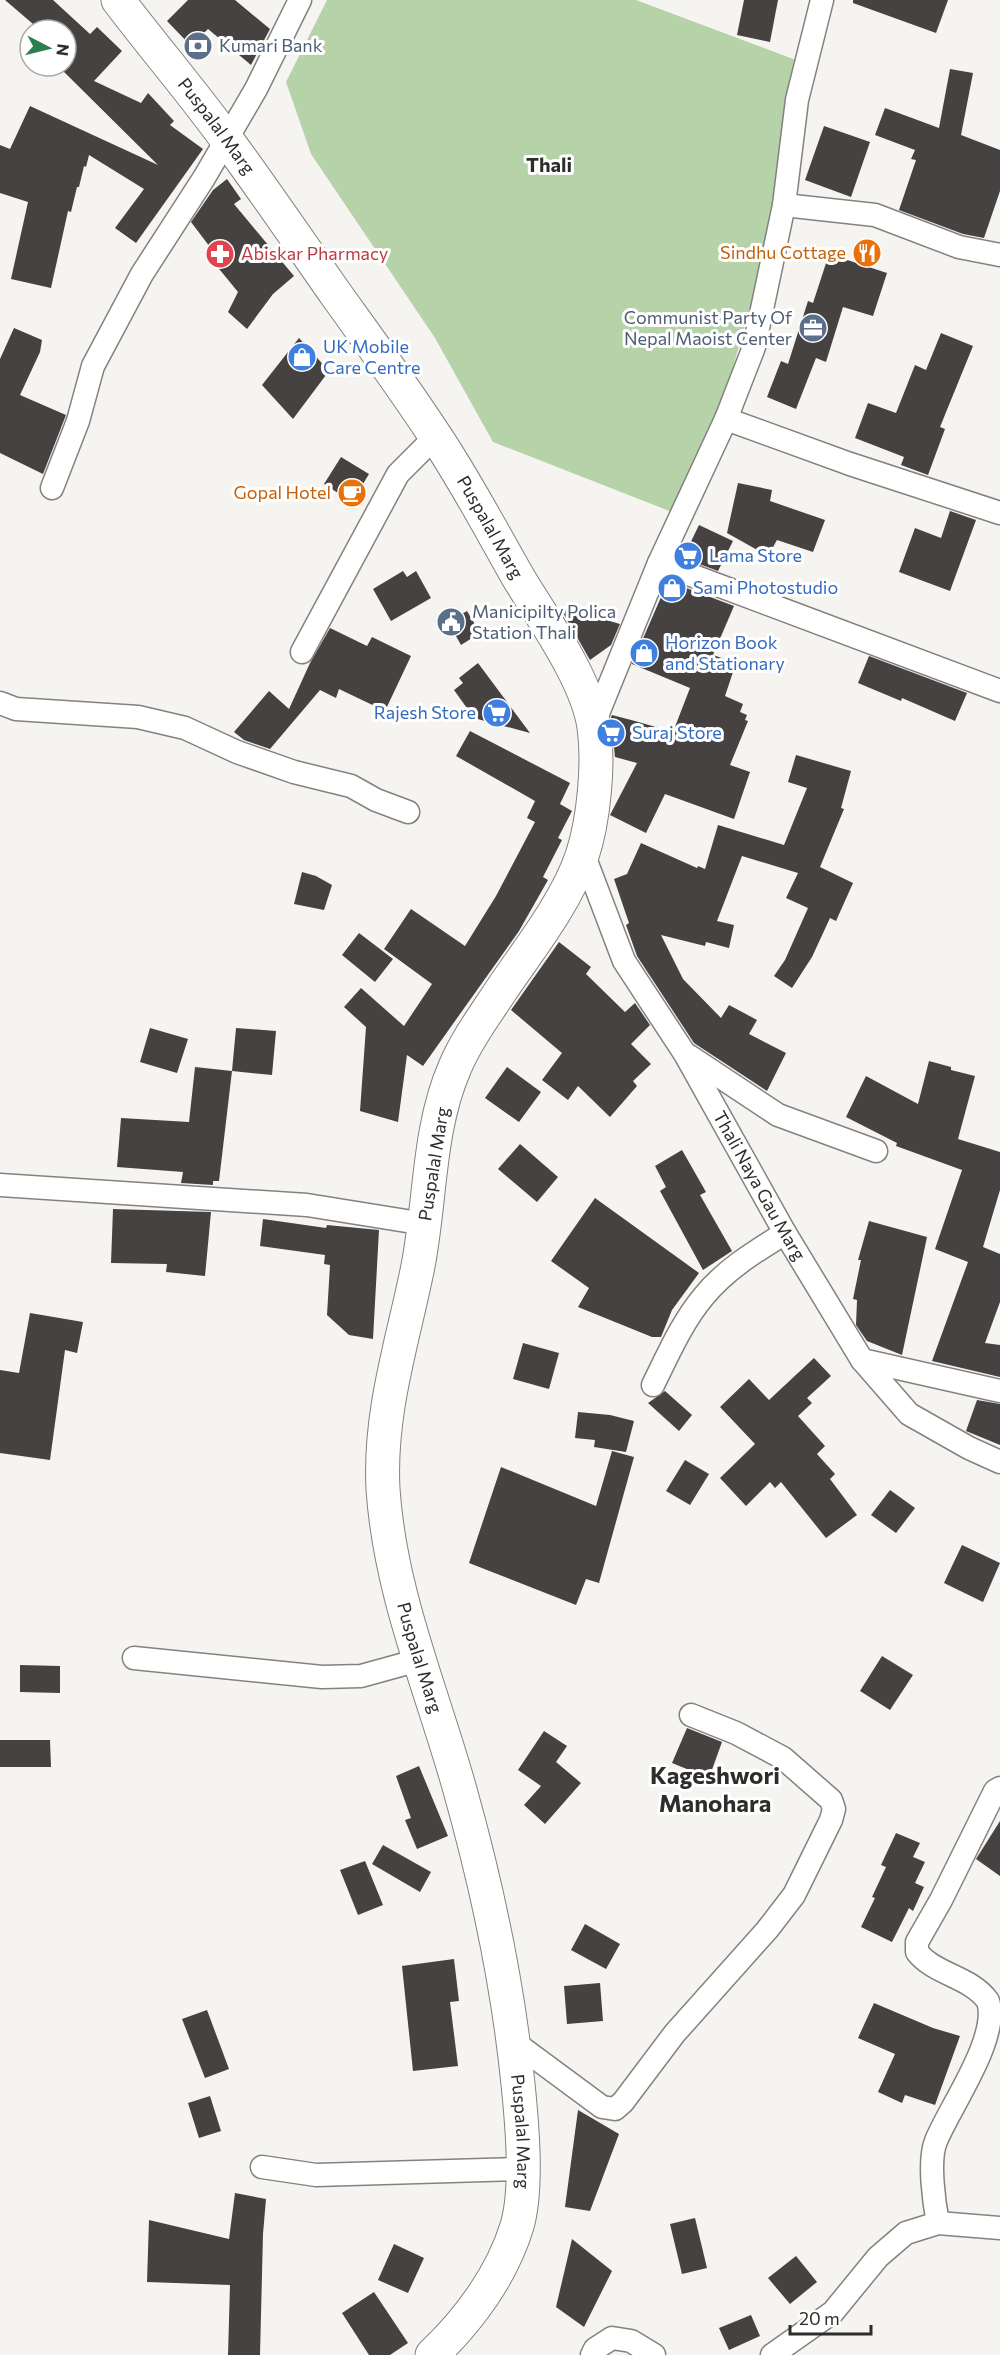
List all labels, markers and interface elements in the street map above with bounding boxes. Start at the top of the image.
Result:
north arrow [18,18,78,78]
bank icon: Kumari Bank [182,30,214,62]
place label: Kumari Bank [219,34,323,56]
text: N [53,43,74,57]
street label: Puspalal Marg [174,73,261,178]
district label: Thali [526,152,572,176]
restaurant icon: Sindhu Cottage [851,237,883,269]
pharmacy icon: Abiskar Pharmacy [204,238,236,270]
place label: Sindhu Cottage [720,241,846,263]
place label: Abiskar Pharmacy [241,242,388,264]
place label: Communist Party Of Nepal Maoist Center [624,306,793,349]
office icon: Communist Party Of Nepal Maoist Center [797,312,829,344]
place label: UK Mobile Care Centre [323,335,420,378]
shop icon: UK Mobile Care Centre [286,341,318,373]
street label: Puspalal Marg [453,471,529,583]
cafe icon: Gopal Hotel [336,477,368,509]
place label: Gopal Hotel [234,481,331,503]
supermarket icon: Lama Store [672,540,704,572]
place label: Lama Store [709,544,802,566]
shop icon: Sami Photostudio [656,572,688,604]
place label: Sami Photostudio [693,576,838,598]
place label: Manicipilty Polica Station Thali [472,600,616,643]
public building icon: Manicipilty Polica Station Thali [435,606,467,638]
place label: Horizon Book and Stationary [665,631,785,674]
shop icon: Horizon Book and Stationary [628,637,660,669]
supermarket icon: Rajesh Store [481,697,513,729]
place label: Rajesh Store [374,701,476,723]
supermarket icon: Suraj Store [595,717,627,749]
place label: Suraj Store [632,721,722,743]
street label: Puspalal Marg [413,1105,453,1222]
street label: Thali Naya Gau Marg [709,1107,811,1264]
street label: Puspalal Marg [393,1600,448,1716]
district label: Kageshwori Manohara [650,1760,780,1817]
street label: Puspalal Marg [507,2073,535,2190]
scale bar [790,2298,871,2336]
text: 20 m [799,2307,840,2329]

